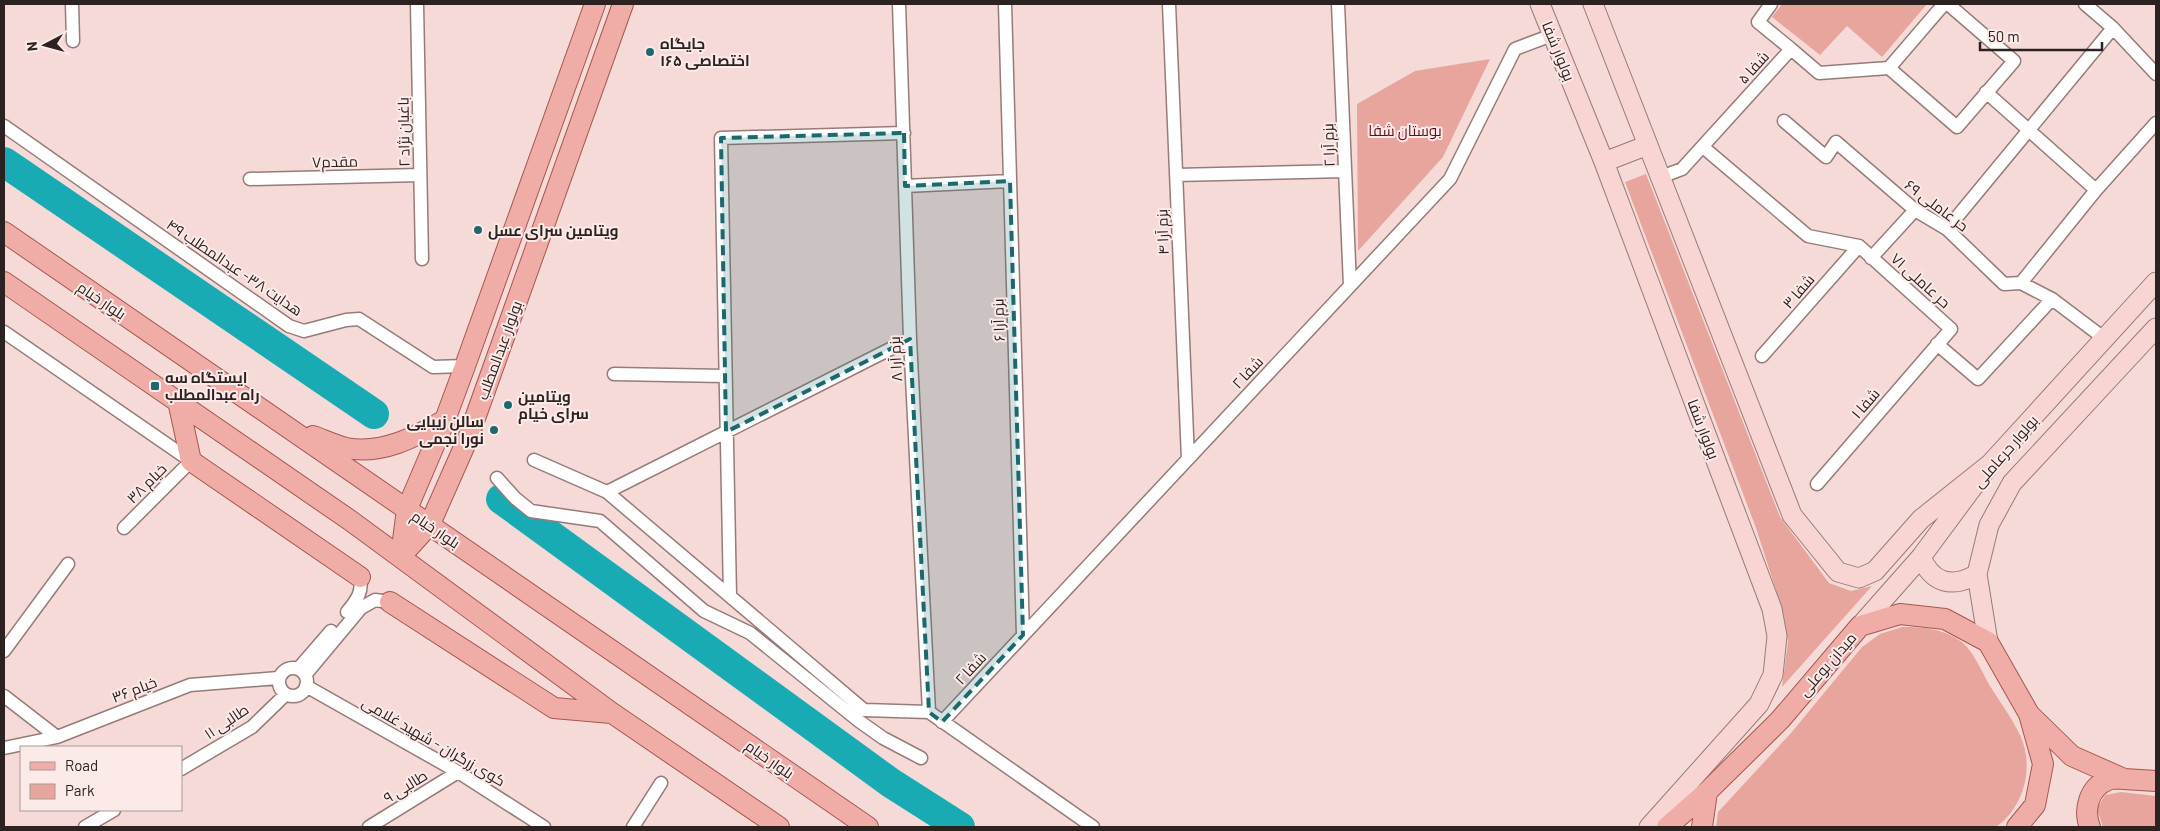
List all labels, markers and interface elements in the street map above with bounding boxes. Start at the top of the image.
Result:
street label: بولوار شفا [1538,18,1579,84]
north arrow [20,20,70,70]
scale bar [1980,20,2102,52]
text: 50 m [1988,27,2020,45]
place label: جایگاه اختصاصی ۱۶۵ [660,34,750,70]
text: N [23,41,41,52]
marker: جایگاه اختصاصی ۱۶۵ [644,46,656,58]
street label: شفا ۵ [1734,47,1772,87]
street label: باغبان نژاد ۲ [393,97,415,167]
park label: بوستان شفا [1368,121,1442,141]
street label: بزم آرا ۲ [1318,123,1340,167]
street label: مقدم۷ [312,152,358,172]
street label: حر عاملی ۶۹ [1901,175,1972,236]
street label: بزم آرا ۴ [1152,209,1174,255]
street label: هدایت ۳۸- عبدالمطلب ۴۹ [164,215,306,319]
place label: ویتامین سرای عسل [488,221,618,240]
marker: ویتامین سرای عسل [472,224,484,236]
street label: حر عاملی ۷۱ [1886,249,1954,313]
street label: شفا ۳ [1778,270,1818,312]
street label: بلوار خیام [73,277,130,324]
street label: بولوار عبدالمطلب [473,298,526,402]
street label: بزم آرا ۶ [988,298,1010,342]
street label: بزم آرا ۸ [885,336,907,382]
street label: شفا ۲ [1228,352,1266,392]
place label: ایستگاه سه راه عبدالمطلب [165,368,260,404]
marker: ایستگاه سه راه عبدالمطلب [149,380,161,392]
street label: شفا ۱ [1847,384,1883,422]
place label: ویتامین سرای خیام [518,387,589,424]
street label: بولوار شفا [1683,396,1724,462]
marker: ویتامین سرای خیام [502,399,514,411]
street label: بولوار حرعاملی [1969,411,2043,492]
place label: سالن زیبایی نورا نجمی [407,412,484,448]
marker: سالن زیبایی نورا نجمی [488,424,500,436]
street label: خیام ۳۸ [122,459,171,508]
street label: بلوار خیام [407,506,464,553]
street label: میدان بوعلی [1794,628,1861,701]
street label: شفا ۲ [951,648,989,688]
street label: خیام ۳۶ [109,672,160,708]
street label: کوی زرگران - شهید غلامی [358,693,509,791]
street label: طالبی ۱۱ [200,700,253,744]
street label: بلوار خیام [741,736,798,784]
legend [20,746,182,811]
text: Road [65,756,98,774]
street label: طالبی ۹ [380,766,431,808]
text: Park [65,781,95,799]

